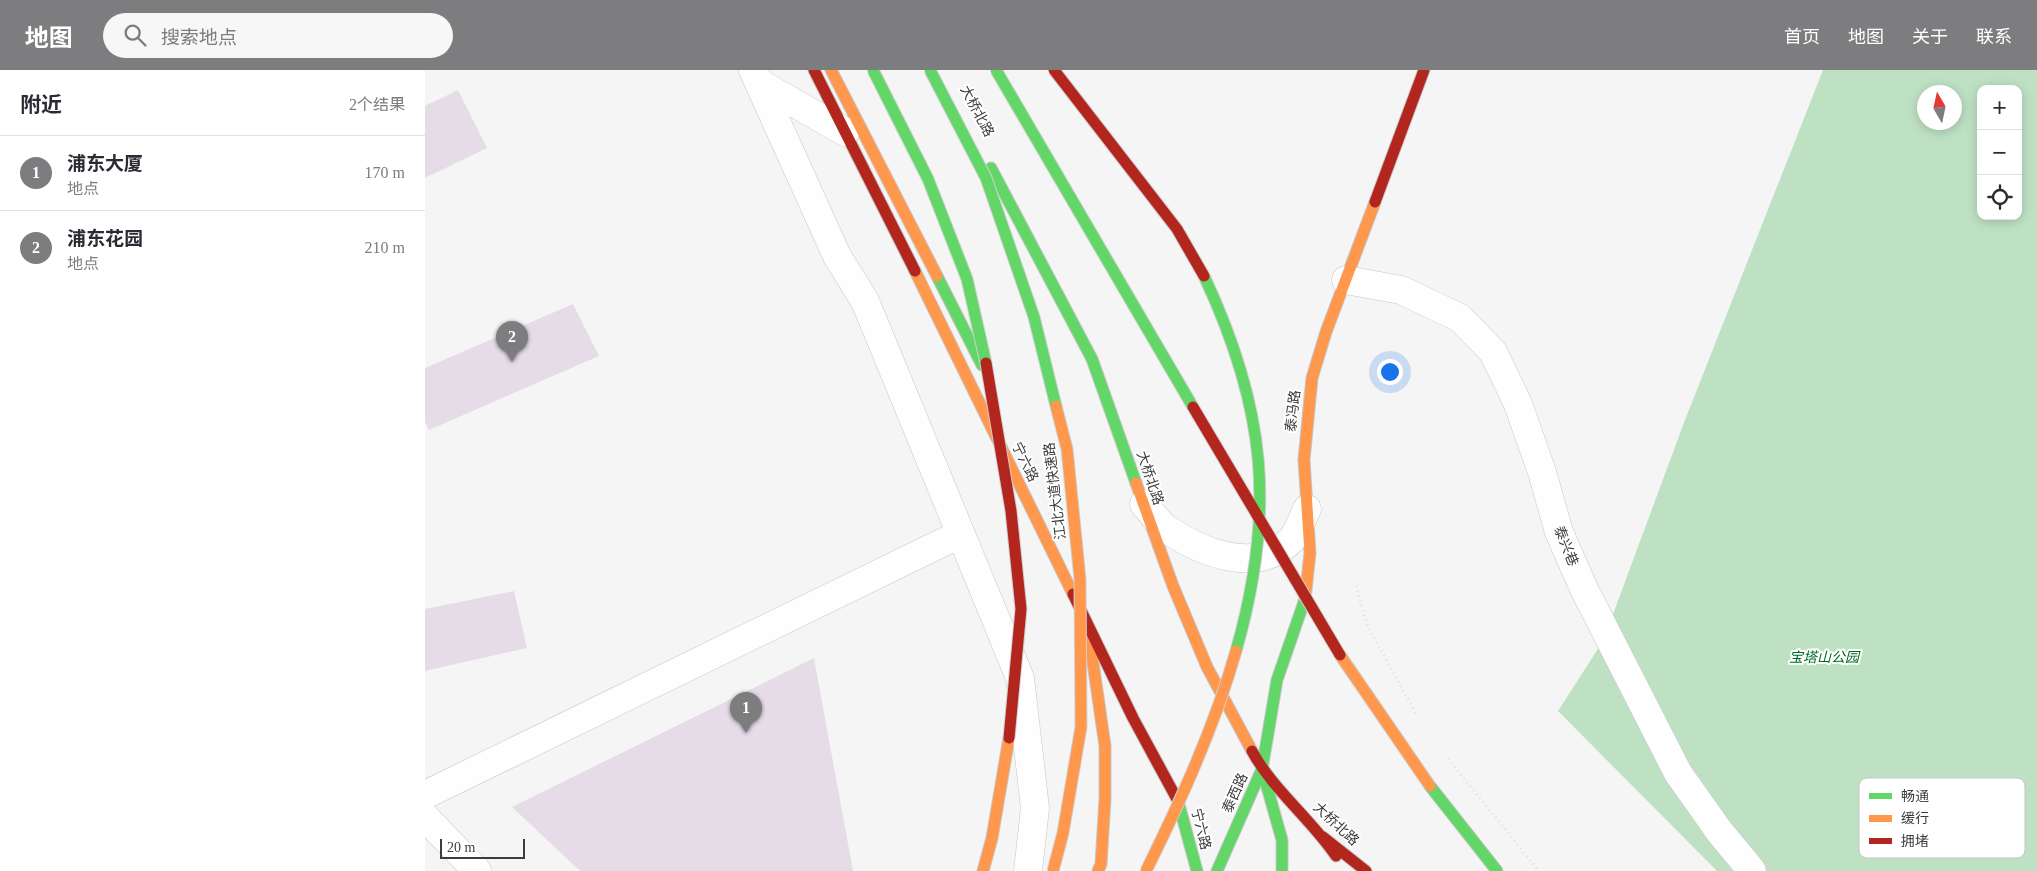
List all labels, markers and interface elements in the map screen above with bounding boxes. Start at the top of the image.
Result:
search box [103,13,453,58]
icon: search [121,21,149,49]
text: 地图 [25,25,73,51]
text: 搜索地点 [161,27,237,48]
text: 首页 [1784,27,1820,47]
text: 地图 [1848,27,1884,47]
text: 关于 [1912,27,1948,47]
text: 联系 [1976,27,2012,47]
street label: 大桥北路 [957,82,998,139]
north arrow [1917,85,1962,130]
map controls [1977,85,2022,220]
button: + [1977,85,2022,130]
text: 附近 [20,93,62,117]
text: 2个结果 [349,96,405,113]
button: − [1977,130,2022,175]
text: 浦东大厦 [67,153,143,174]
text: 1 [32,164,40,181]
text: 170 m [365,164,405,181]
button: locate [1977,175,2022,220]
text: 地点 [67,180,99,197]
text: 浦东花园 [67,228,143,249]
text: 2 [32,239,40,256]
text: 210 m [365,239,405,256]
text: 地点 [67,255,99,272]
pin: 2 [496,321,528,362]
your location [1377,359,1403,385]
street label: 泰冯路 [1283,389,1303,433]
street label: 宁六路 [1009,439,1042,484]
street label: 江北大道快速路 [1041,441,1068,541]
street label: 大桥北路 [1134,449,1167,507]
street label: 泰兴巷 [1551,524,1581,568]
park label: 宝塔山公园 [1789,650,1861,665]
pin: 1 [730,692,762,733]
street label: 泰西路 [1220,771,1250,815]
legend [1859,778,2025,858]
text: 畅通 [1901,789,1929,804]
street label: 大桥北路 [1310,799,1362,849]
street label: 宁六路 [1189,807,1214,851]
text: 缓行 [1901,811,1929,826]
text: 拥堵 [1901,834,1929,849]
scale bar [440,836,525,859]
text: 20 m [447,840,475,855]

